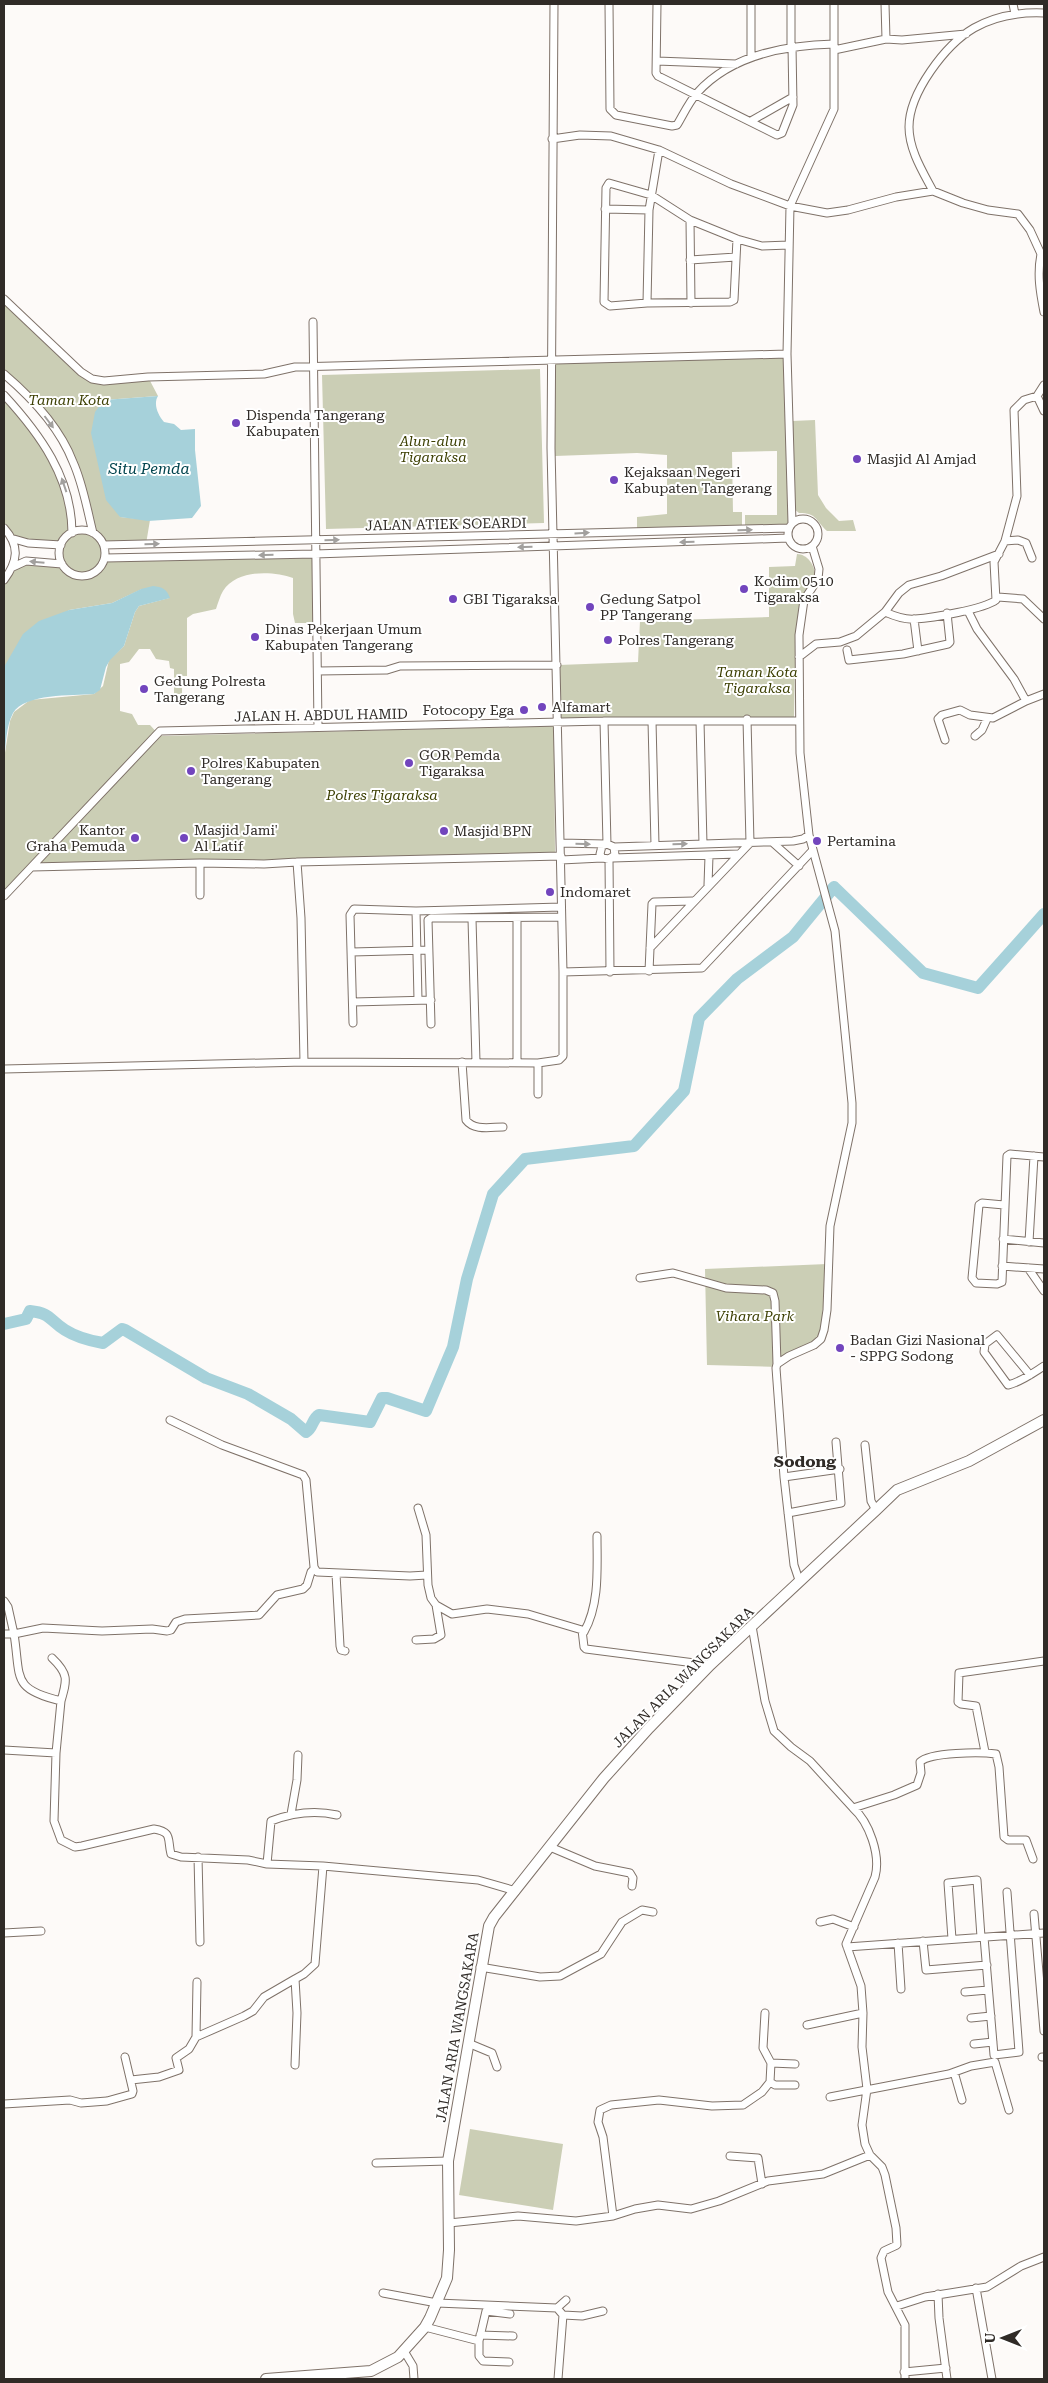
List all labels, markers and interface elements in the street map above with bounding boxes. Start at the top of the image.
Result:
park label: Taman Kota [28,392,110,408]
place label: Dispenda Tangerang Kabupaten [246,407,385,439]
one-way arrow [44,415,54,429]
marker: Dispenda Tangerang Kabupaten [230,417,242,429]
park label: Alun-alun Tigaraksa [399,433,467,465]
place label: Masjid Al Amjad [867,451,977,467]
marker: Masjid Al Amjad [851,453,863,465]
water label: Situ Pemda [107,460,190,478]
place label: Kejaksaan Negeri Kabupaten Tangerang [624,464,772,496]
marker: Kejaksaan Negeri Kabupaten Tangerang [608,474,620,486]
one-way arrow [60,477,68,492]
street label: JALAN ATIEK SOEARDI [365,515,527,533]
one-way arrow [737,525,753,533]
one-way arrow [574,529,590,537]
one-way arrow [325,535,341,543]
one-way arrow [679,538,695,546]
one-way arrow [145,540,161,548]
one-way arrow [516,544,532,552]
one-way arrow [258,551,274,559]
one-way arrow [29,557,45,565]
place label: Kodim 0510 Tigaraksa [754,573,834,605]
marker: Kodim 0510 Tigaraksa [738,583,750,595]
place label: GBI Tigaraksa [463,591,558,607]
place label: Gedung Satpol PP Tangerang [600,591,701,623]
marker: GBI Tigaraksa [447,593,459,605]
marker: Gedung Satpol PP Tangerang [584,601,596,613]
place label: Dinas Pekerjaan Umum Kabupaten Tangerang [265,621,422,653]
marker: Dinas Pekerjaan Umum Kabupaten Tangerang [249,631,261,643]
place label: Polres Tangerang [618,632,734,648]
marker: Polres Tangerang [602,634,614,646]
park label: Taman Kota Tigaraksa [716,664,798,696]
place label: Gedung Polresta Tangerang [154,673,266,705]
marker: Gedung Polresta Tangerang [138,683,150,695]
place label: Alfamart [552,699,611,715]
marker: Alfamart [536,701,548,713]
place label: Fotocopy Ega [423,702,514,718]
marker: Fotocopy Ega [518,704,530,716]
street label: JALAN H. ABDUL HAMID [234,705,408,725]
place label: GOR Pemda Tigaraksa [419,747,500,779]
place label: Polres Kabupaten Tangerang [201,755,320,787]
marker: GOR Pemda Tigaraksa [403,757,415,769]
marker: Polres Kabupaten Tangerang [185,765,197,777]
park label: Polres Tigaraksa [325,787,438,803]
place label: Kantor Graha Pemuda [26,822,125,854]
place label: Masjid Jami' Al Latif [194,822,278,854]
place label: Masjid BPN [454,823,532,839]
marker: Masjid BPN [438,825,450,837]
marker: Kantor Graha Pemuda [129,832,141,844]
marker: Masjid Jami' Al Latif [178,832,190,844]
place label: Pertamina [827,833,896,849]
marker: Pertamina [811,835,823,847]
one-way arrow [575,840,591,848]
one-way arrow [673,840,689,848]
place label: Indomaret [560,884,631,900]
marker: Indomaret [544,886,556,898]
park label: Vihara Park [716,1308,795,1324]
place label: Badan Gizi Nasional - SPPG Sodong [850,1332,986,1364]
marker: Badan Gizi Nasional - SPPG Sodong [834,1342,846,1354]
district label: Sodong [774,1452,836,1471]
street label: JALAN ARIA WANGSAKARA [609,1603,757,1751]
street label: JALAN ARIA WANGSAKARA [432,1931,482,2123]
north arrow [978,2313,1028,2363]
text: U [982,2332,998,2343]

